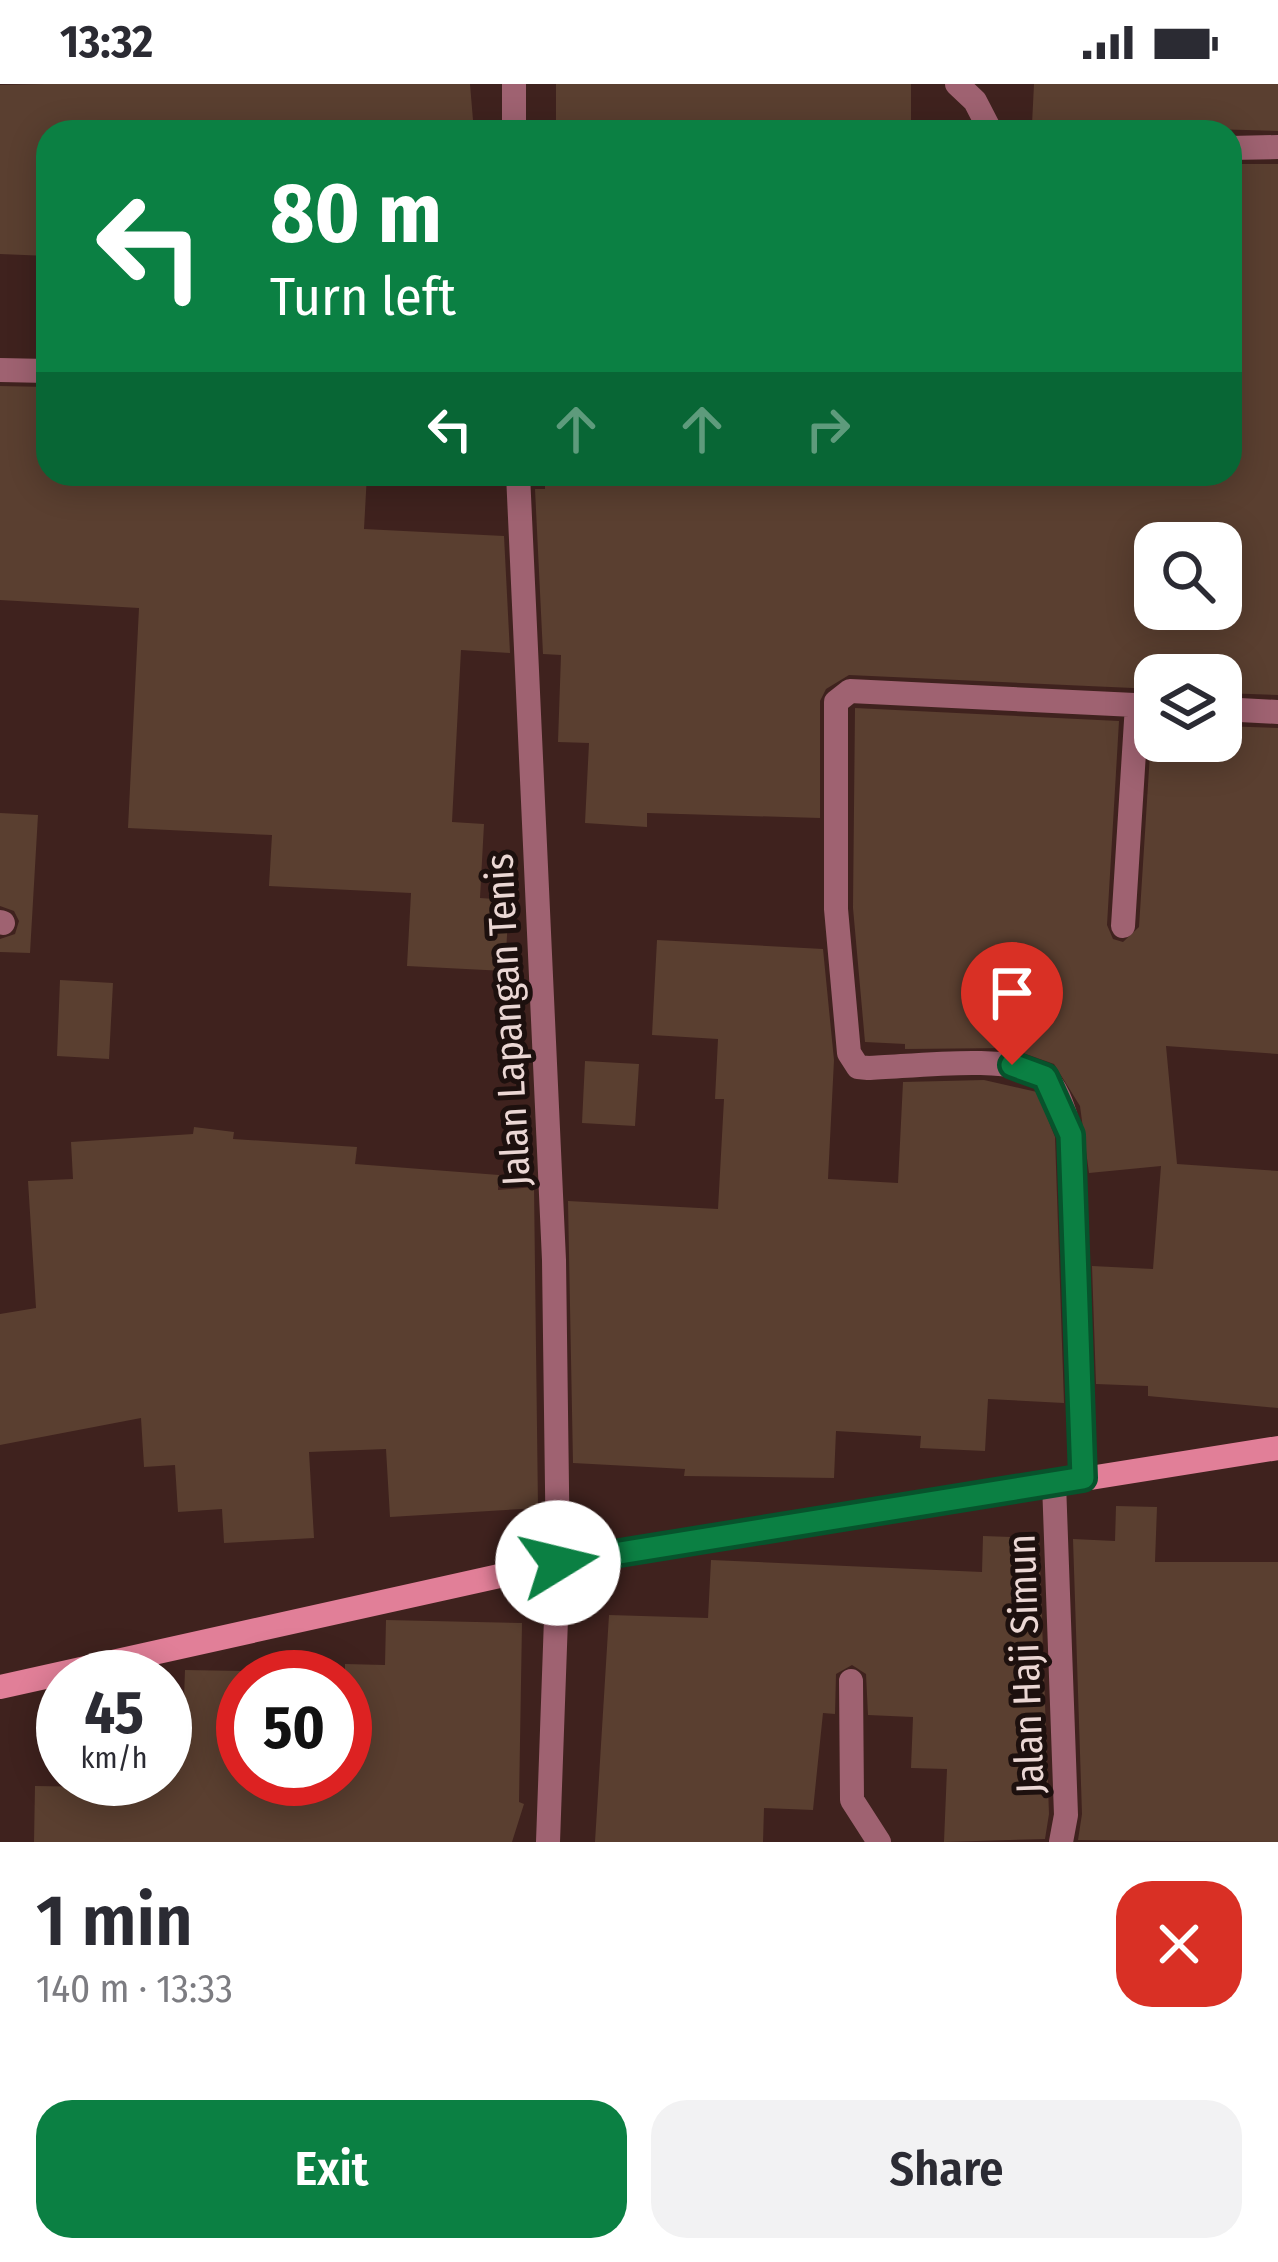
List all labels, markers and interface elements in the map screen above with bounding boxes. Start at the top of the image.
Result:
text: 13:32 [60,15,153,69]
text: 80 m [270,163,442,264]
icon: left [72,168,228,324]
text: Turn left [270,265,456,329]
icon: left [417,396,483,462]
icon: ahead [543,396,609,462]
icon: ahead [669,396,735,462]
icon: right [795,396,861,462]
map controls [1134,522,1242,762]
button: search [1134,522,1242,630]
button: layers [1134,654,1242,762]
street label: Jalan Lapangan Tenis [476,852,540,1187]
pin [961,942,1063,1065]
icon: arrive [979,960,1045,1026]
position arrow [495,1500,621,1626]
street label: Jalan Haji Simun [998,1533,1054,1794]
speed limit sign: 50 [216,1650,372,1806]
text: 45 [84,1677,144,1749]
text: km/h [81,1740,147,1776]
text: 1 min [36,1878,193,1964]
button: close [1116,1881,1242,2007]
text: 140 m · 13:33 [36,1966,233,2012]
button: Exit [36,2100,627,2238]
button: Share [651,2100,1242,2238]

